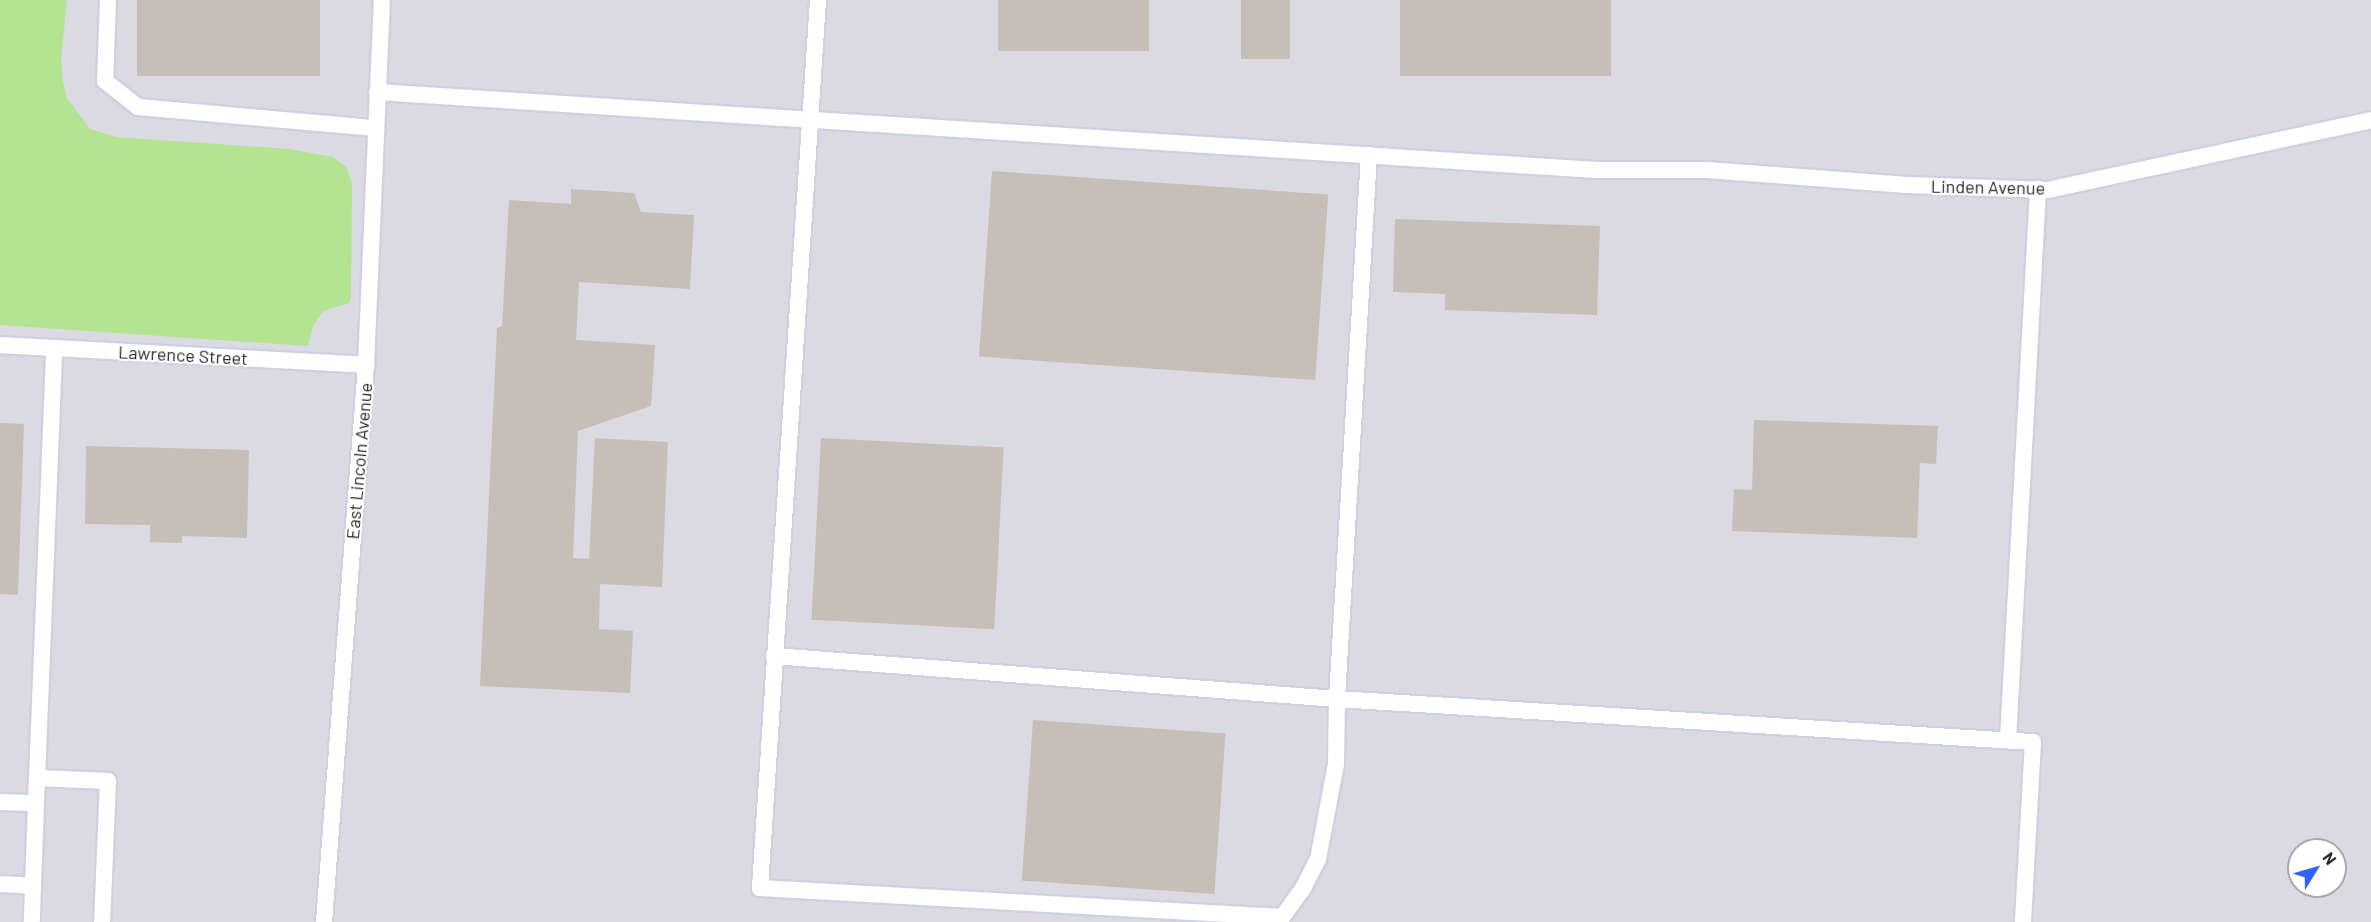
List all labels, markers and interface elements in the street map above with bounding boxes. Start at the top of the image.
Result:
street label: Linden Avenue [1931,175,2045,199]
street label: Lawrence Street [118,341,248,369]
street label: East Lincoln Avenue [341,382,377,540]
north arrow [2287,838,2347,898]
text: N [2319,848,2341,868]

